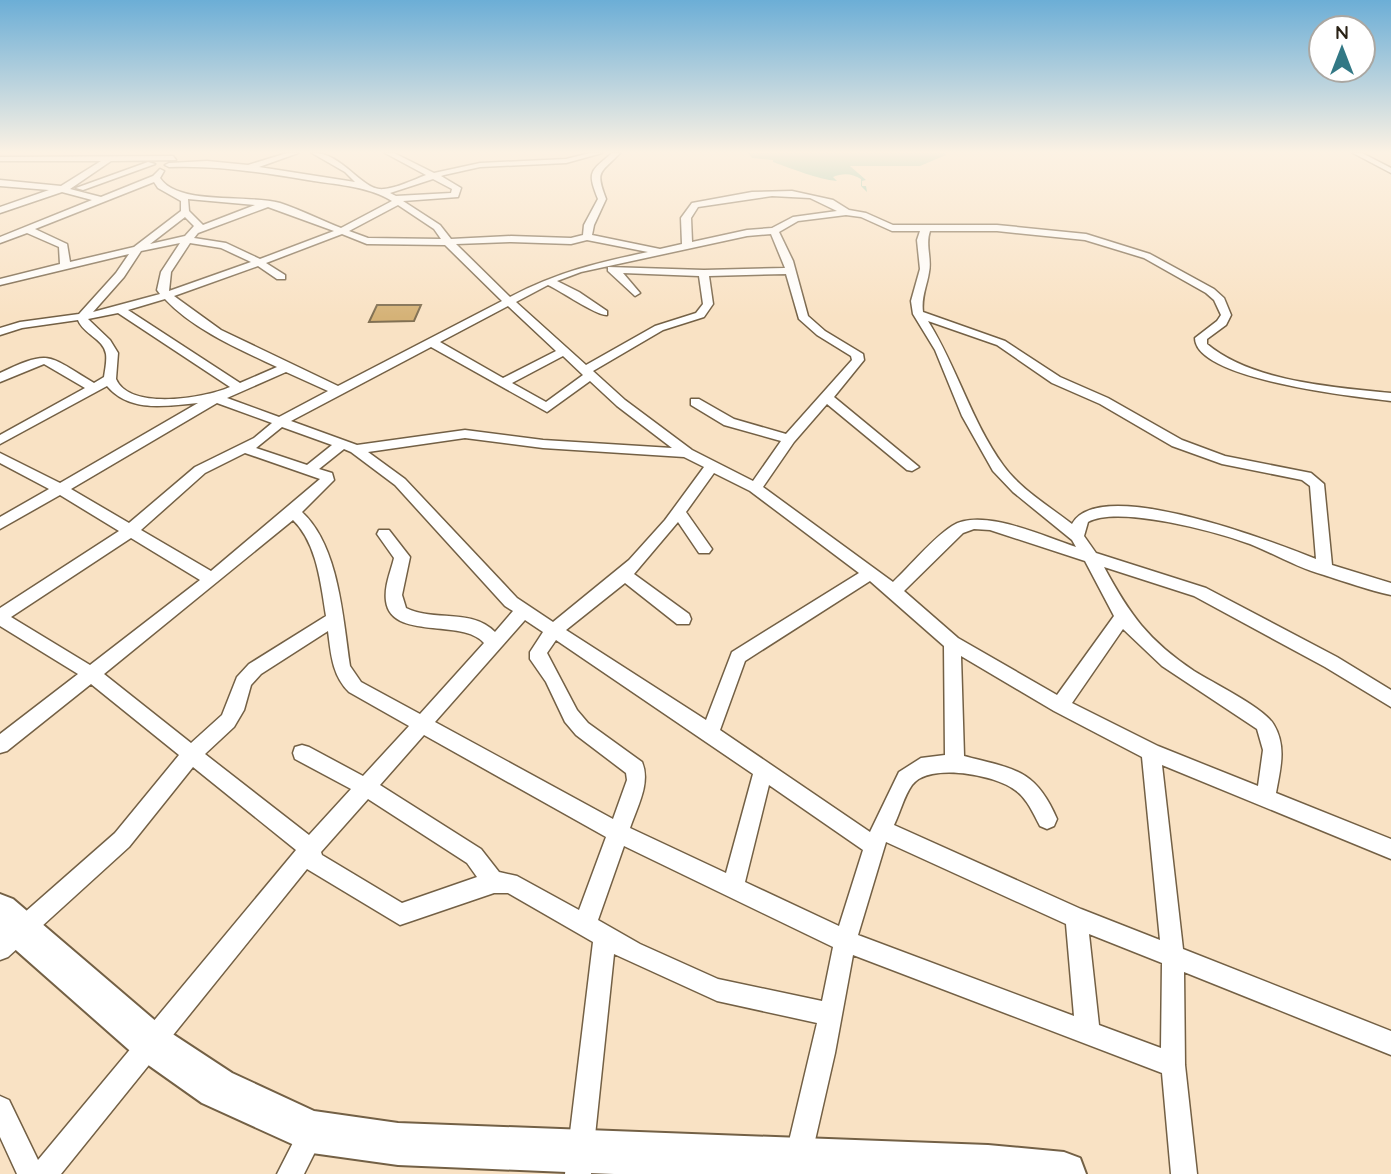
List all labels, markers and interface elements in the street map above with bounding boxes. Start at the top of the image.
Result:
north arrow [1307,14,1377,84]
text: N [1335,20,1349,44]

